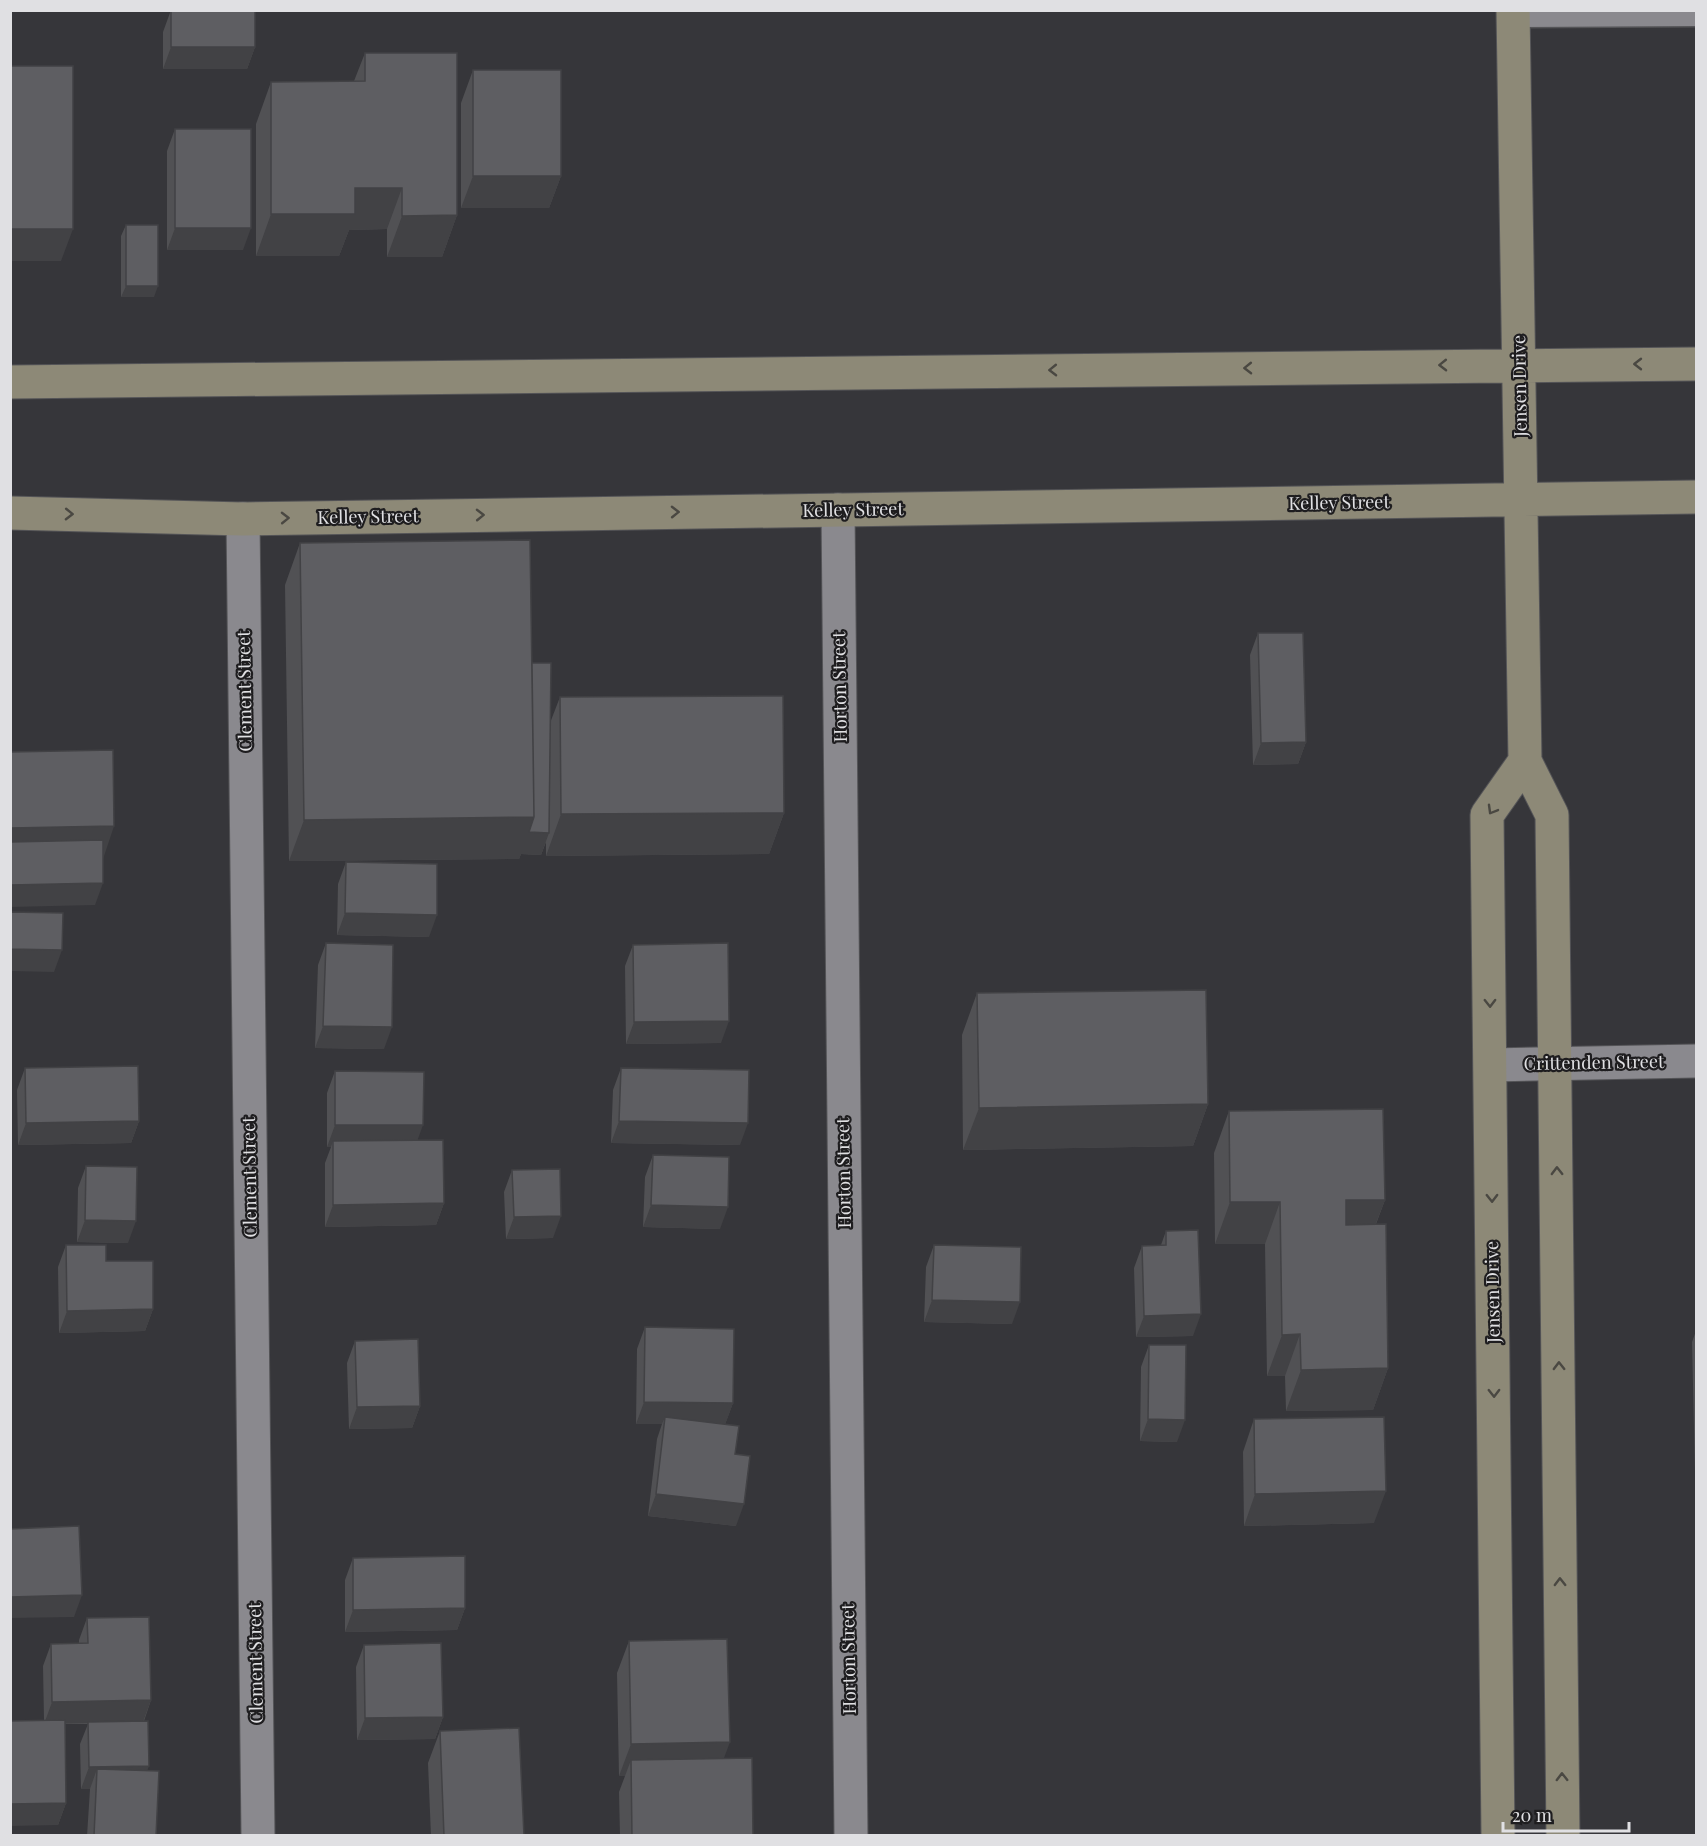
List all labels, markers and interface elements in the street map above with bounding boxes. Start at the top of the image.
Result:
street label: Jensen Drive [1506,335,1532,438]
one-way arrow [1634,358,1643,370]
one-way arrow [1439,359,1448,372]
one-way arrow [1244,362,1253,374]
one-way arrow [1049,364,1058,376]
street label: Kelley Street [1288,489,1390,515]
street label: Kelley Street [802,496,904,522]
street label: Kelley Street [317,503,419,529]
one-way arrow [670,506,679,519]
one-way arrow [64,508,73,521]
one-way arrow [475,509,484,522]
one-way arrow [280,512,289,524]
street label: Clement Street [231,630,257,752]
street label: Horton Street [826,631,852,743]
one-way arrow [1488,803,1499,814]
one-way arrow [1484,998,1496,1007]
street label: Crittenden Street [1523,1049,1665,1075]
street label: Clement Street [236,1116,262,1238]
street label: Horton Street [830,1117,856,1229]
one-way arrow [1551,1167,1563,1176]
one-way arrow [1486,1193,1498,1202]
street label: Jensen Drive [1479,1241,1505,1344]
one-way arrow [1552,1362,1565,1371]
one-way arrow [1488,1388,1500,1397]
one-way arrow [1554,1578,1567,1587]
street label: Clement Street [242,1602,268,1724]
street label: Horton Street [835,1603,861,1715]
one-way arrow [1556,1773,1568,1782]
scale bar [1503,1795,1629,1833]
text: 20 m [1512,1803,1552,1827]

